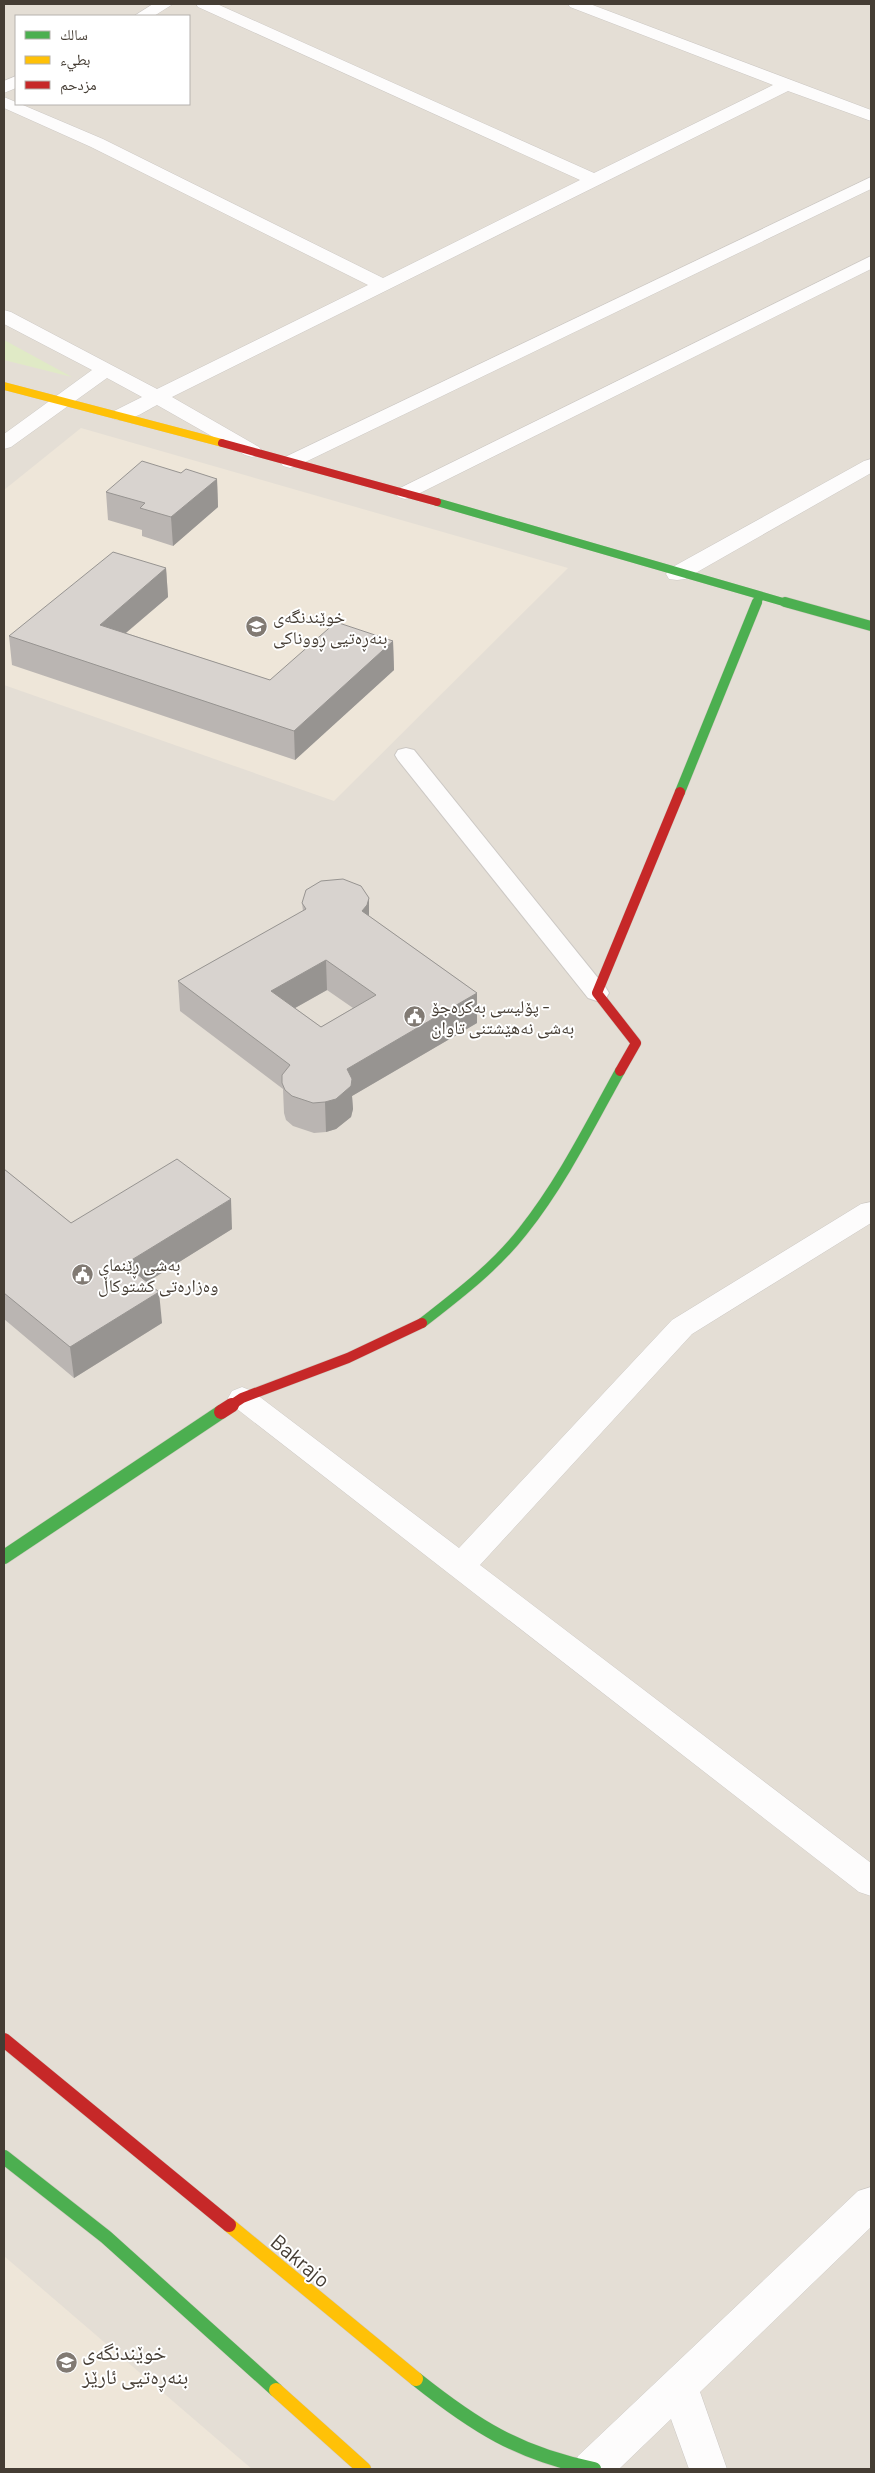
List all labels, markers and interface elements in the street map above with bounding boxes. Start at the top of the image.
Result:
legend [15,15,190,105]
text: سالك [60,25,88,43]
text: بطيء [60,50,90,72]
text: مزدحم [60,75,97,95]
place label: خوێندنگەی بنەڕەتیی ڕووناکی [273,605,387,652]
school or university icon: خوێندنگەی بنەڕەتیی ڕووناکی [245,614,269,638]
place label: پۆلیسی بەکرەجۆ - بەشی نەهێشتنی تاوان [431,995,574,1039]
public building icon: پۆلیسی بەکرەجۆ - بەشی نەهێشتنی تاوان [403,1004,427,1028]
place label: بەشی ڕێنمای وەزارەتی کشتوکاڵ [98,1253,218,1297]
public building icon: بەشی ڕێنمای وەزارەتی کشتوکاڵ [70,1262,94,1286]
street label: Bakrajo [266,2228,336,2292]
place label: خوێندنگەی بنەڕەتیی ئارێز [81,2339,188,2393]
school or university icon: خوێندنگەی بنەڕەتیی ئارێز [54,2351,78,2375]

